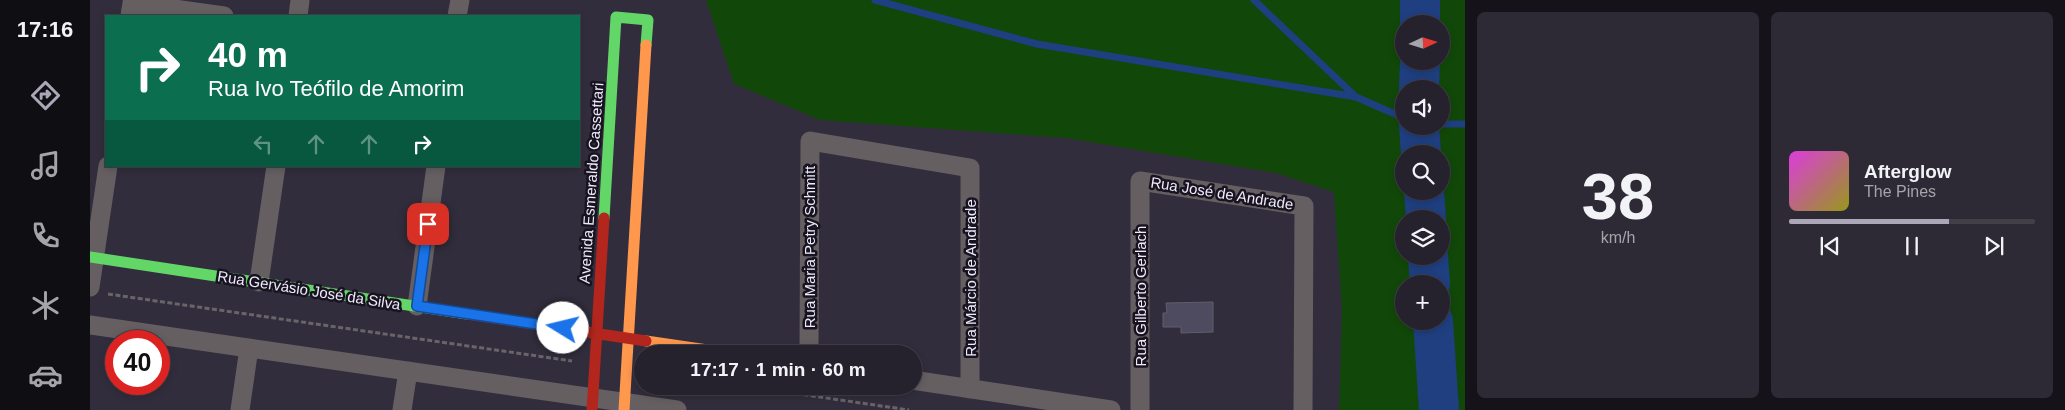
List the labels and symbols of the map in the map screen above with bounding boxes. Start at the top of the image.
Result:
north arrow [1395,15,1450,70]
street label: Avenida Esmeraldo Cassettari [575,82,607,284]
street label: Rua Maria Petry Schmitt [801,165,818,328]
street label: Rua José de Andrade [1149,173,1295,213]
street label: Rua Márcio de Andrade [962,199,979,357]
pin [407,203,449,245]
street label: Rua Gilberto Gerlach [1132,226,1149,366]
street label: Rua Gervásio José da Silva [216,267,402,313]
position arrow [536,301,588,353]
speed limit sign: 40 [105,330,170,395]

